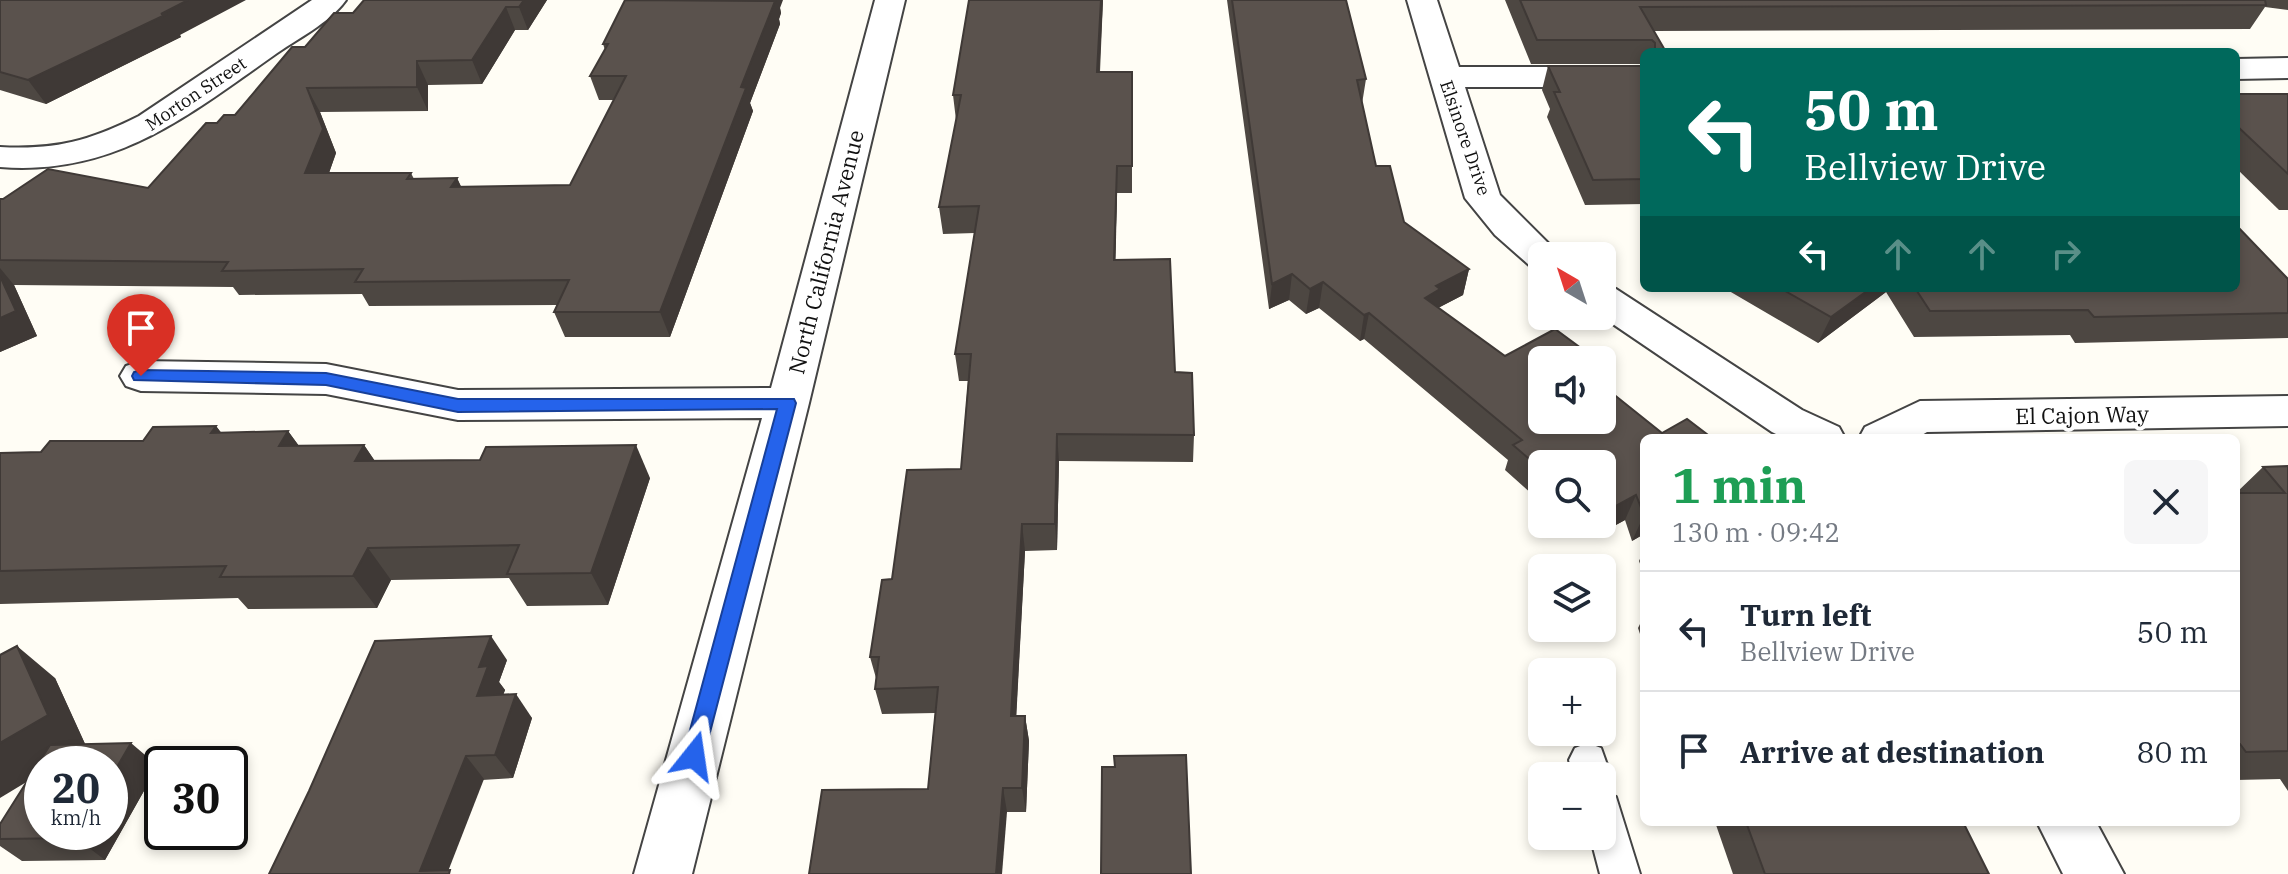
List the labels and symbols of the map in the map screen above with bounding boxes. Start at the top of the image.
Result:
street label: Morton Street [141,51,251,136]
street label: Elsinore Drive [1435,77,1496,198]
street label: North California Avenue [781,127,870,377]
north arrow [1528,242,1616,330]
pin [107,294,175,376]
street label: El Cajon Way [2015,399,2149,430]
position arrow [652,714,736,798]
speed limit sign: 30 [144,746,248,850]

